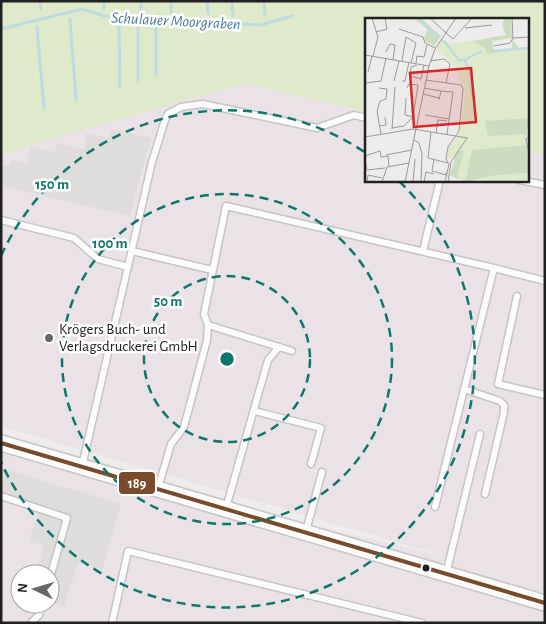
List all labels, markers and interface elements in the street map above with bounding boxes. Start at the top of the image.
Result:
water label: Schulauer Moorgraben [111,10,241,32]
inset map [365,18,528,181]
text: 150 m [35,177,69,192]
text: 100 m [92,236,128,251]
text: 50 m [154,294,182,309]
place label: Krögers Buch- und Verlagsdruckerei GmbH [59,322,198,354]
marker: Krögers Buch- und Verlagsdruckerei GmbH [43,332,55,344]
centre of rings [218,350,236,368]
line badge: 189 [118,471,156,495]
text: 189 [128,477,147,491]
unlabelled marker [421,563,431,573]
north arrow [10,564,60,614]
text: N [16,582,30,593]

